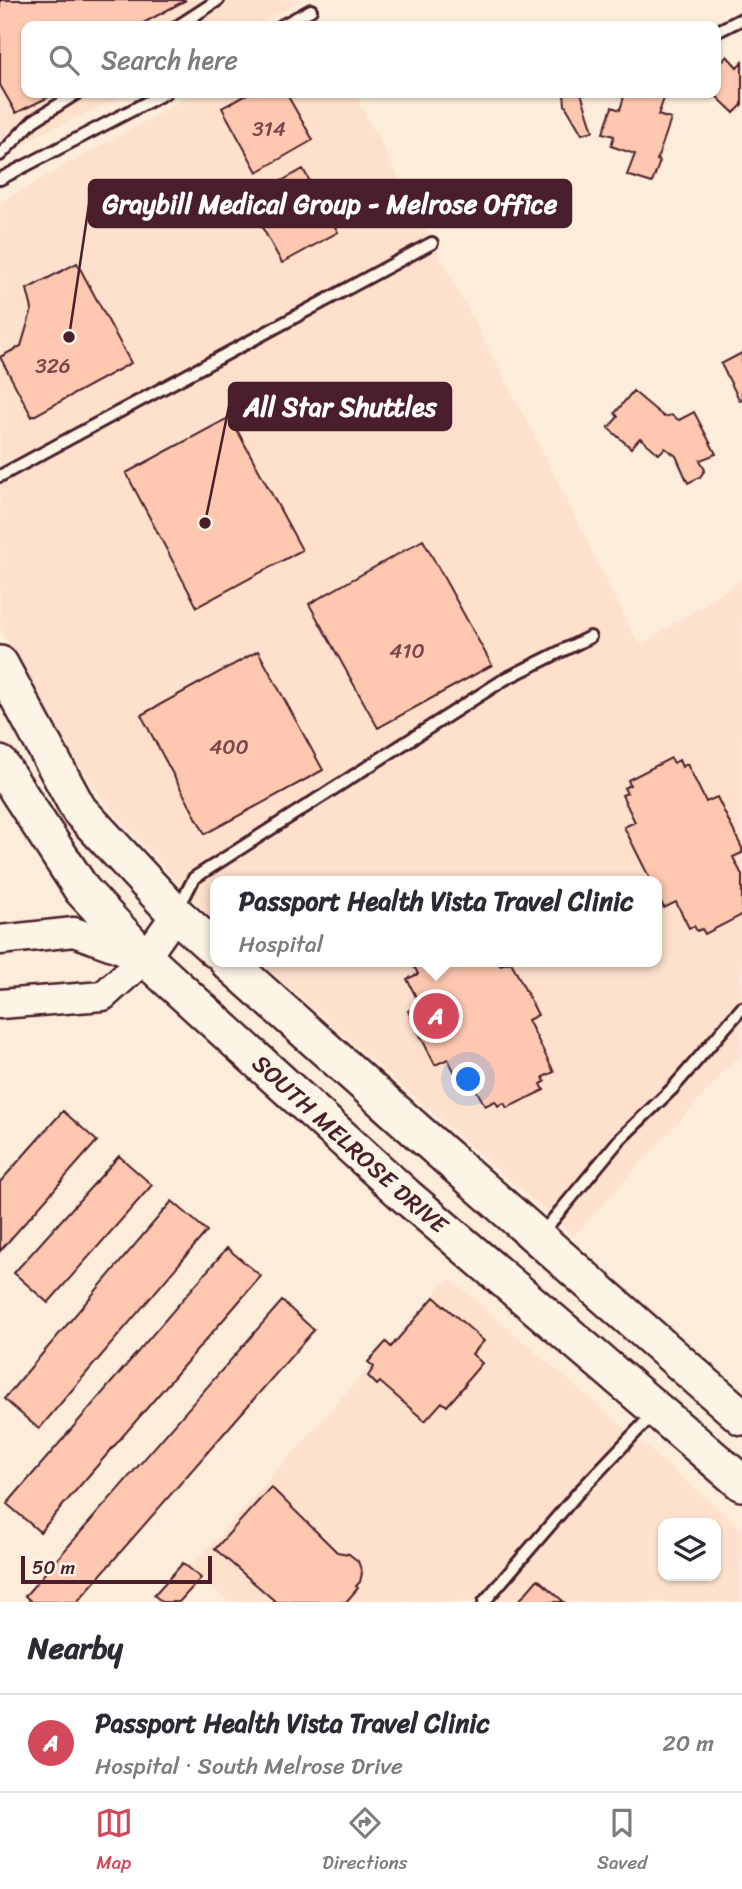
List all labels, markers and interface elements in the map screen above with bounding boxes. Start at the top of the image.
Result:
search box [21,21,721,98]
text: Search here [101,37,238,83]
icon: search [45,41,83,79]
house number: 314 [252,110,286,148]
callout: Graybill Medical Group - Melrose Office [89,180,571,227]
text: Graybill Medical Group - Melrose Office [103,181,558,227]
house number: 326 [35,347,71,385]
callout: All Star Shuttles [229,383,451,430]
text: All Star Shuttles [242,384,438,430]
house number: 410 [389,632,425,670]
house number: 400 [209,728,249,766]
popup [210,876,662,967]
text: Passport Health Vista Travel Clinic [239,878,633,924]
text: Hospital [239,924,323,965]
pin: A [413,990,459,1042]
street label: SOUTH MELROSE DRIVE [242,1044,459,1246]
your location [451,1062,485,1096]
map controls [658,1518,721,1581]
button: layers [658,1518,721,1581]
text: 50 m [32,1551,75,1584]
scale bar [21,1553,212,1585]
text: Nearby [28,1621,123,1675]
text: Passport Health Vista Travel Clinic [95,1700,489,1746]
text: A [43,1723,59,1764]
text: 20 m [663,1723,714,1764]
text: Hospital · South Melrose Drive [95,1746,403,1787]
tab: Map [95,1804,133,1879]
tab: Directions [322,1804,408,1879]
tab: Saved [597,1804,647,1879]

